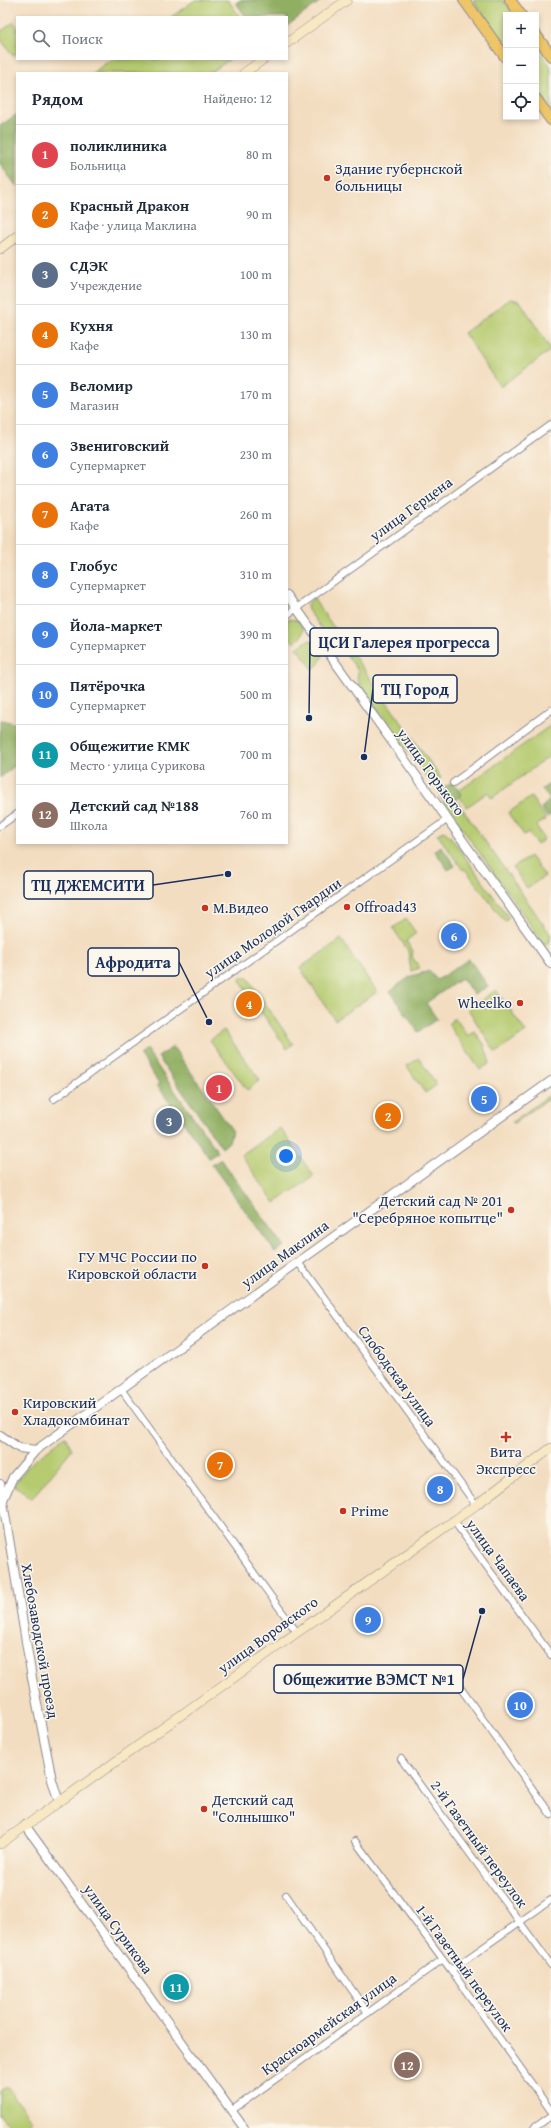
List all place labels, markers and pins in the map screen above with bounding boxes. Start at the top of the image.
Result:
place label: Здание губернской больницы [335,158,463,196]
marker: Здание губернской больницы [322,173,332,183]
callout: ЦСИ Галерея прогресса [310,628,498,656]
callout: ТЦ Город [373,675,457,703]
callout: ТЦ ДЖЕМСИТИ [24,871,153,899]
place label: Offroad43 [355,896,417,917]
place label: М.Видео [213,897,269,918]
marker: Offroad43 [342,902,352,912]
marker: М.Видео [200,903,210,913]
pin: 6 [441,921,467,951]
callout: Афродита [88,948,179,976]
pin: 4 [236,989,262,1019]
place label: Wheelko [458,992,512,1013]
marker: Wheelko [515,998,525,1008]
pin: 1 [206,1073,232,1103]
pin: 5 [471,1084,497,1114]
pin: 2 [375,1101,401,1131]
pin: 3 [156,1106,182,1136]
place label: Детский сад № 201 "Серебряное копытце" [352,1190,503,1228]
marker: Детский сад № 201 "Серебряное копытце" [506,1205,516,1215]
place label: ГУ МЧС России по Кировской области [68,1246,197,1284]
marker: ГУ МЧС России по Кировской области [200,1261,210,1271]
place label: Кировский Хладокомбинат [23,1392,130,1430]
marker: Кировский Хладокомбинат [10,1407,20,1417]
marker: Вита Экспресс [501,1432,511,1442]
place label: Вита Экспресс [476,1441,536,1479]
pin: 7 [207,1450,233,1480]
pin: 8 [427,1474,453,1504]
place label: Prime [351,1500,389,1521]
marker: Prime [338,1506,348,1516]
pin: 9 [355,1605,381,1635]
callout: Общежитие ВЭМСТ №1 [274,1665,463,1693]
pin: 10 [507,1690,533,1720]
place label: Детский сад "Солнышко" [211,1789,295,1827]
marker: Детский сад "Солнышко" [199,1804,209,1814]
pin: 11 [163,1972,189,2002]
pin: 12 [394,2050,420,2080]

